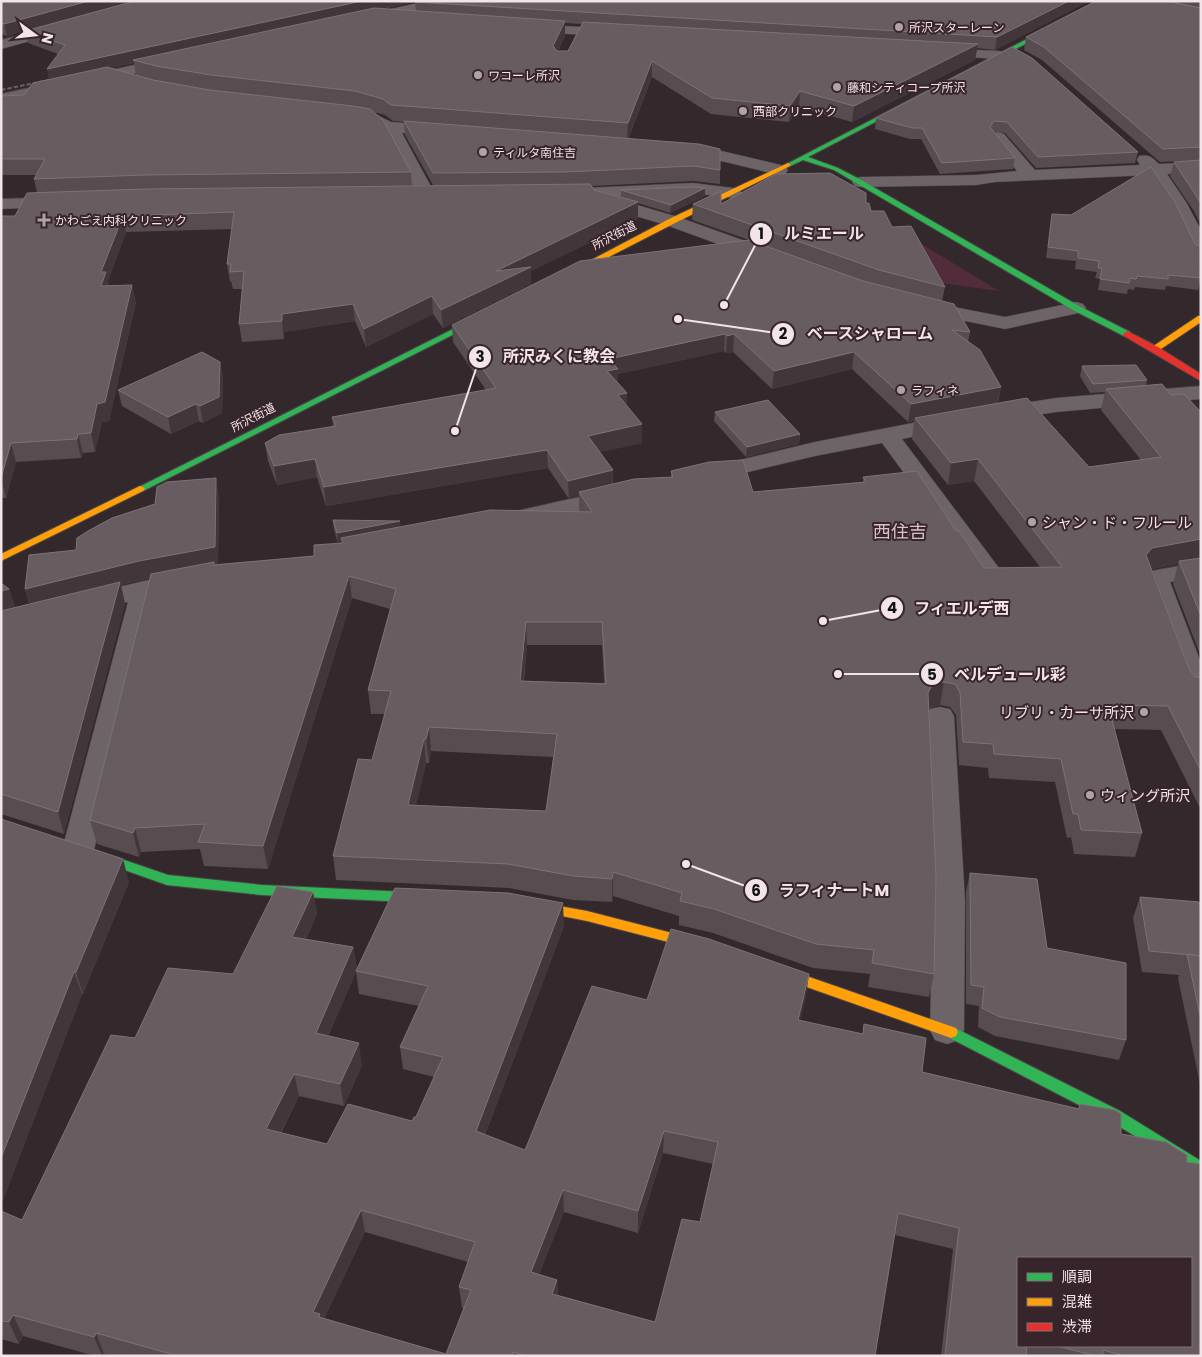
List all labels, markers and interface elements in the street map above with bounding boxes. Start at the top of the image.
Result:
north arrow [10,10,60,60]
place label: 所沢スターレーン [909,19,1004,36]
marker: 所沢スターレーン [893,21,905,33]
text: N [37,31,59,46]
place label: ワコーレ所沢 [488,67,560,84]
marker: ワコーレ所沢 [472,69,484,81]
place label: 藤和シティコープ所沢 [847,79,966,96]
marker: 藤和シティコープ所沢 [831,81,843,93]
place label: 西部クリニック [753,103,837,120]
marker: 西部クリニック [737,105,749,117]
place label: ティルタ南住吉 [493,144,576,161]
marker: ティルタ南住吉 [477,146,489,158]
place label: かわごえ内科クリニック [55,212,187,229]
marker: かわごえ内科クリニック [37,213,51,227]
street label: 所沢街道 [589,217,639,253]
callout: ルミエール [749,218,874,249]
text: ルミエール [784,222,864,245]
text: 1 [758,223,764,244]
callout: ベースシャローム [771,318,944,349]
text: ベースシャローム [807,322,933,345]
text: 2 [779,323,788,344]
callout: 所沢みくに教会 [468,341,625,372]
text: 所沢みくに教会 [503,345,615,368]
text: 3 [475,346,485,367]
place label: ラフィネ [911,382,959,399]
marker: ラフィネ [895,384,907,396]
street label: 所沢街道 [228,399,278,435]
place label: シャン・ド・フルール [1042,512,1192,533]
marker: シャン・ド・フルール [1026,516,1038,528]
district label: 西住吉 [873,519,927,544]
callout: フィエルデ西 [879,593,1020,624]
text: 4 [887,597,897,618]
text: フィエルデ西 [914,597,1010,620]
callout: ベルデュール彩 [919,659,1076,690]
text: ベルデュール彩 [954,663,1066,686]
text: 5 [927,664,937,685]
place label: リブリ・カーサ所沢 [999,702,1134,723]
marker: リブリ・カーサ所沢 [1138,706,1150,718]
place label: ウィング所沢 [1100,785,1190,806]
marker: ウィング所沢 [1084,789,1096,801]
callout: ラフィナートM [743,875,899,906]
text: ラフィナートM [779,879,889,902]
text: 6 [751,880,761,901]
legend [1017,1257,1192,1347]
text: 順調 [1062,1266,1092,1287]
text: 混雑 [1062,1291,1092,1312]
text: 渋滞 [1062,1316,1092,1337]

